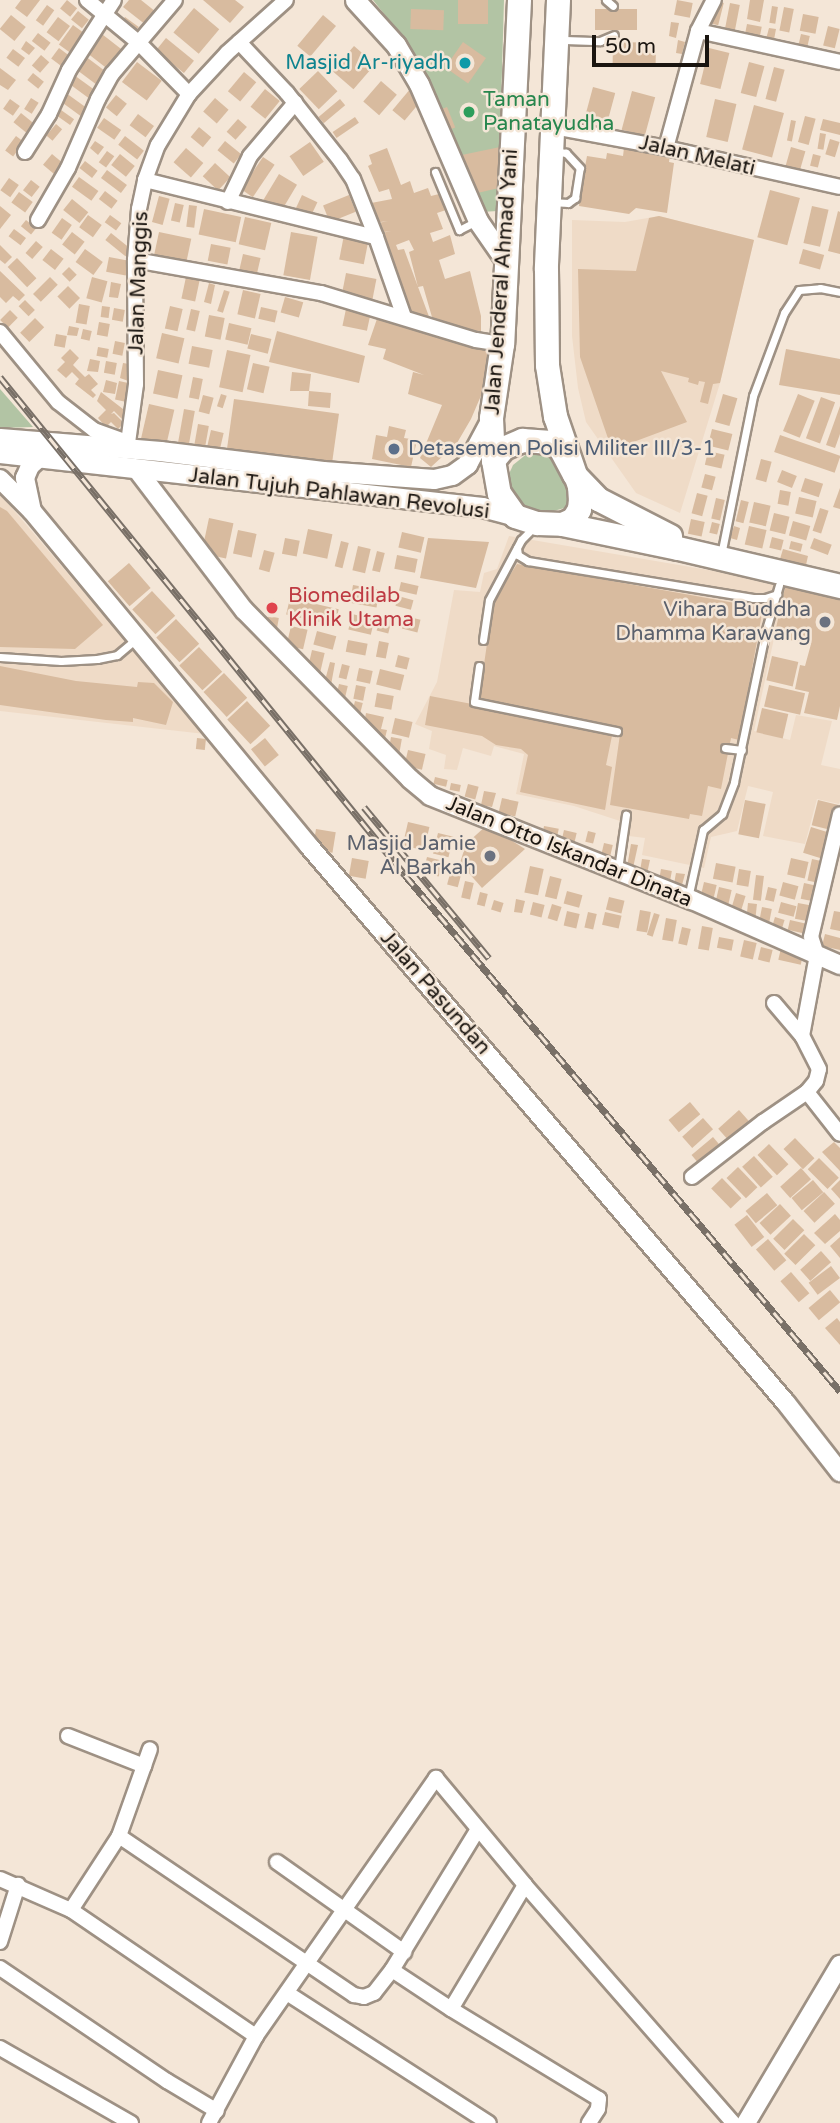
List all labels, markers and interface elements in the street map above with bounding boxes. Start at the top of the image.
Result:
scale bar [595,21,712,65]
text: 50 m [605,34,656,59]
place label: Masjid Ar-riyadh [285,50,451,76]
marker: Masjid Ar-riyadh [457,55,473,71]
place label: Taman Panatayudha [483,87,614,137]
marker: Taman Panatayudha [461,104,477,120]
street label: Jalan Melati [636,130,758,182]
street label: Jalan Jenderal Ahmad Yani [480,148,524,416]
street label: Jalan Manggis [124,211,154,355]
place label: Detasemen Polisi Militer III/3-1 [408,436,716,462]
marker: Detasemen Polisi Militer III/3-1 [386,441,402,457]
street label: Jalan Tujuh Pahlawan Revolusi [187,463,491,525]
place label: Biomedilab Klinik Utama [288,583,414,633]
place label: Vihara Buddha Dhamma Karawang [615,597,811,647]
marker: Biomedilab Klinik Utama [262,598,282,618]
marker: Vihara Buddha Dhamma Karawang [817,614,833,630]
street label: Jalan Otto Iskandar Dinata [442,791,696,913]
place label: Masjid Jamie Al Barkah [347,831,476,881]
marker: Masjid Jamie Al Barkah [482,848,498,864]
street label: Jalan Pasundan [374,926,496,1060]

